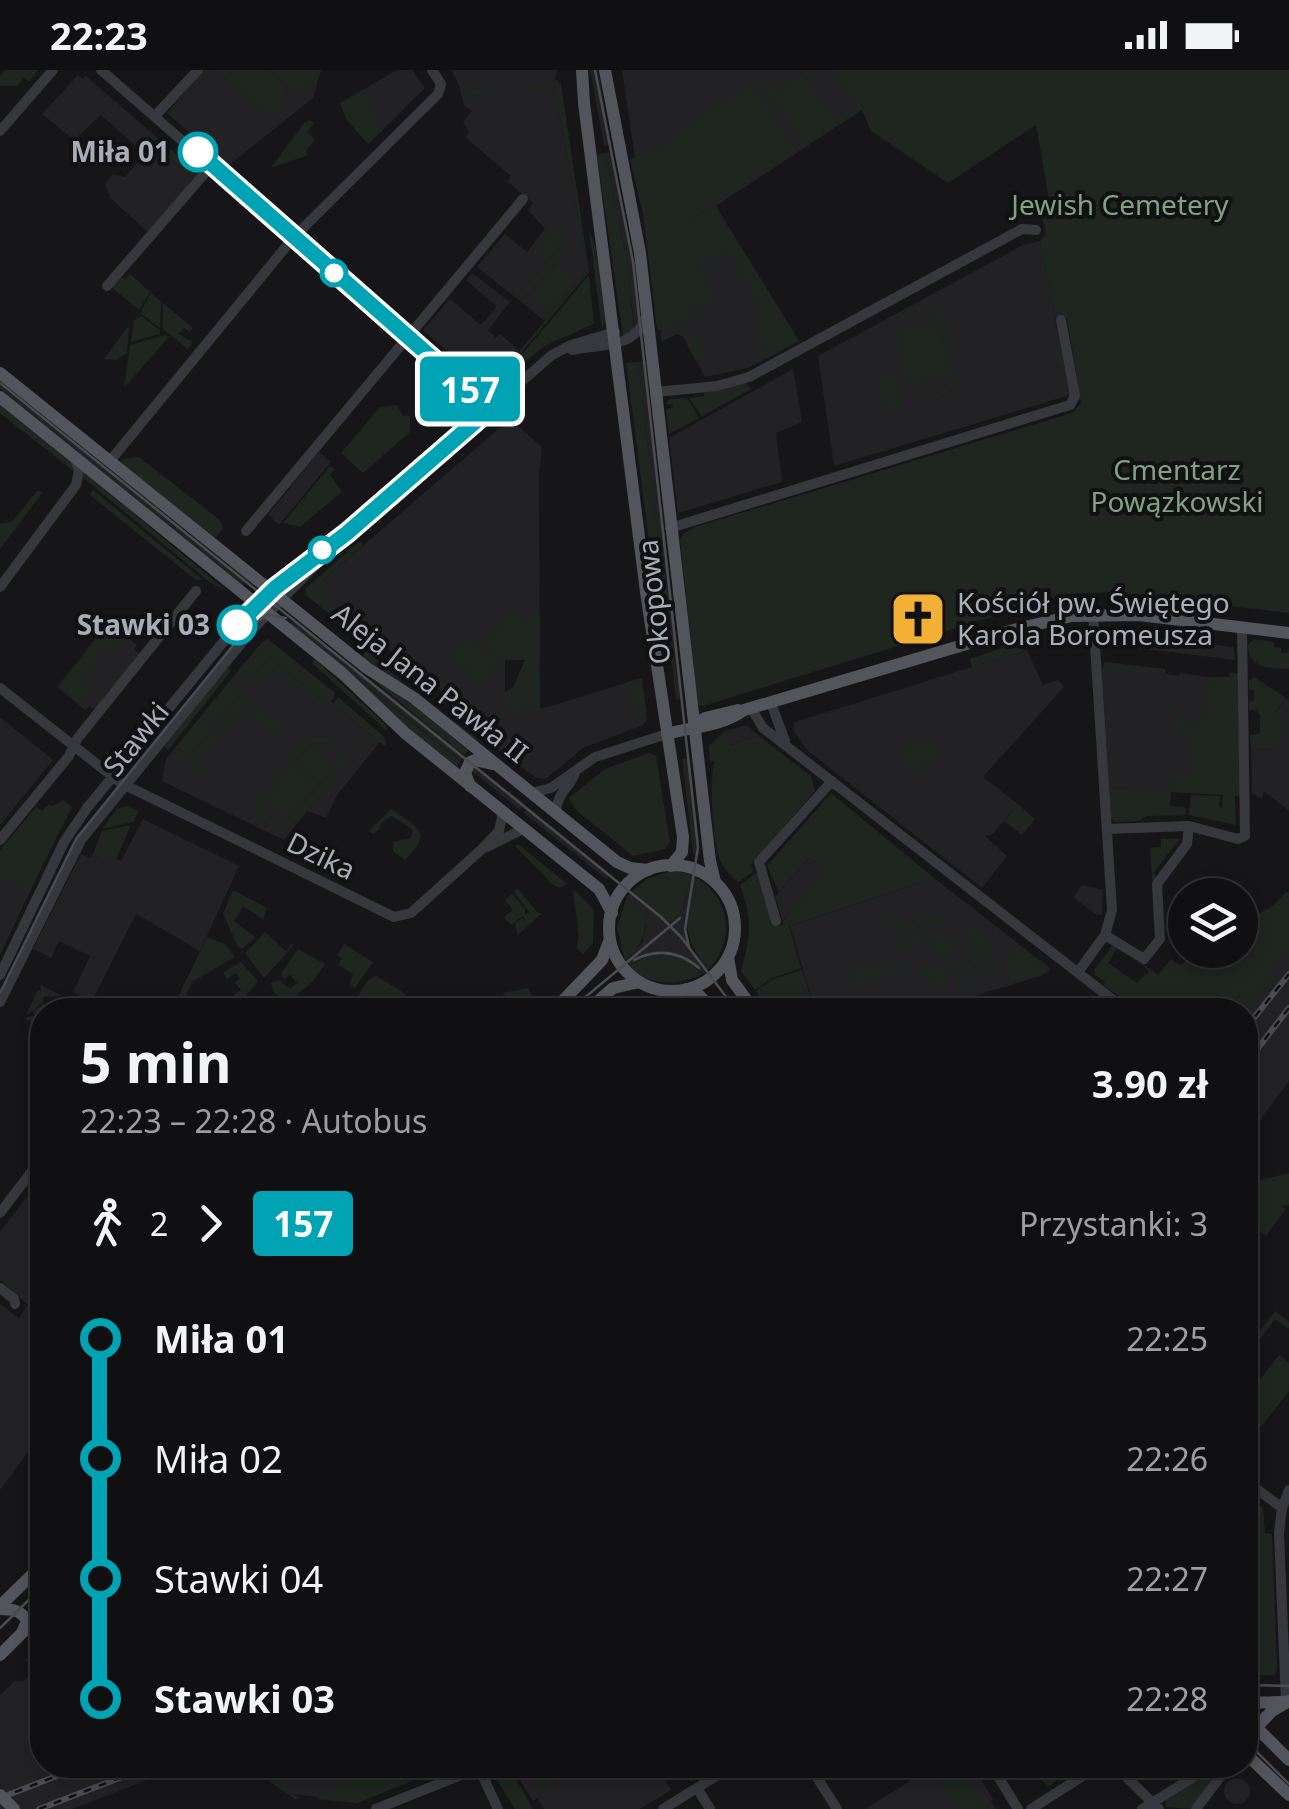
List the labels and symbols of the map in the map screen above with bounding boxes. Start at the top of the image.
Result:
place label: Miła 01 [71,132,170,170]
marker: Miła 01 [179,133,217,171]
park label: Jewish Cemetery [1008,185,1229,223]
unlabelled marker [321,260,347,286]
line badge: 157 [412,356,528,422]
park label: Cmentarz Powązkowski [1090,450,1264,520]
unlabelled marker [309,537,335,563]
street label: Okopowa [628,538,678,666]
place label: Kościół pw. Świętego Karola Boromeusza [957,583,1230,653]
church icon: Kościół pw. Świętego Karola Boromeusza [888,589,948,649]
street label: Aleja Jana Pawła II [325,594,536,771]
place label: Stawki 03 [77,605,210,643]
marker: Stawki 03 [218,606,256,644]
street label: Stawki [94,693,177,784]
street label: Dzika [281,822,362,888]

